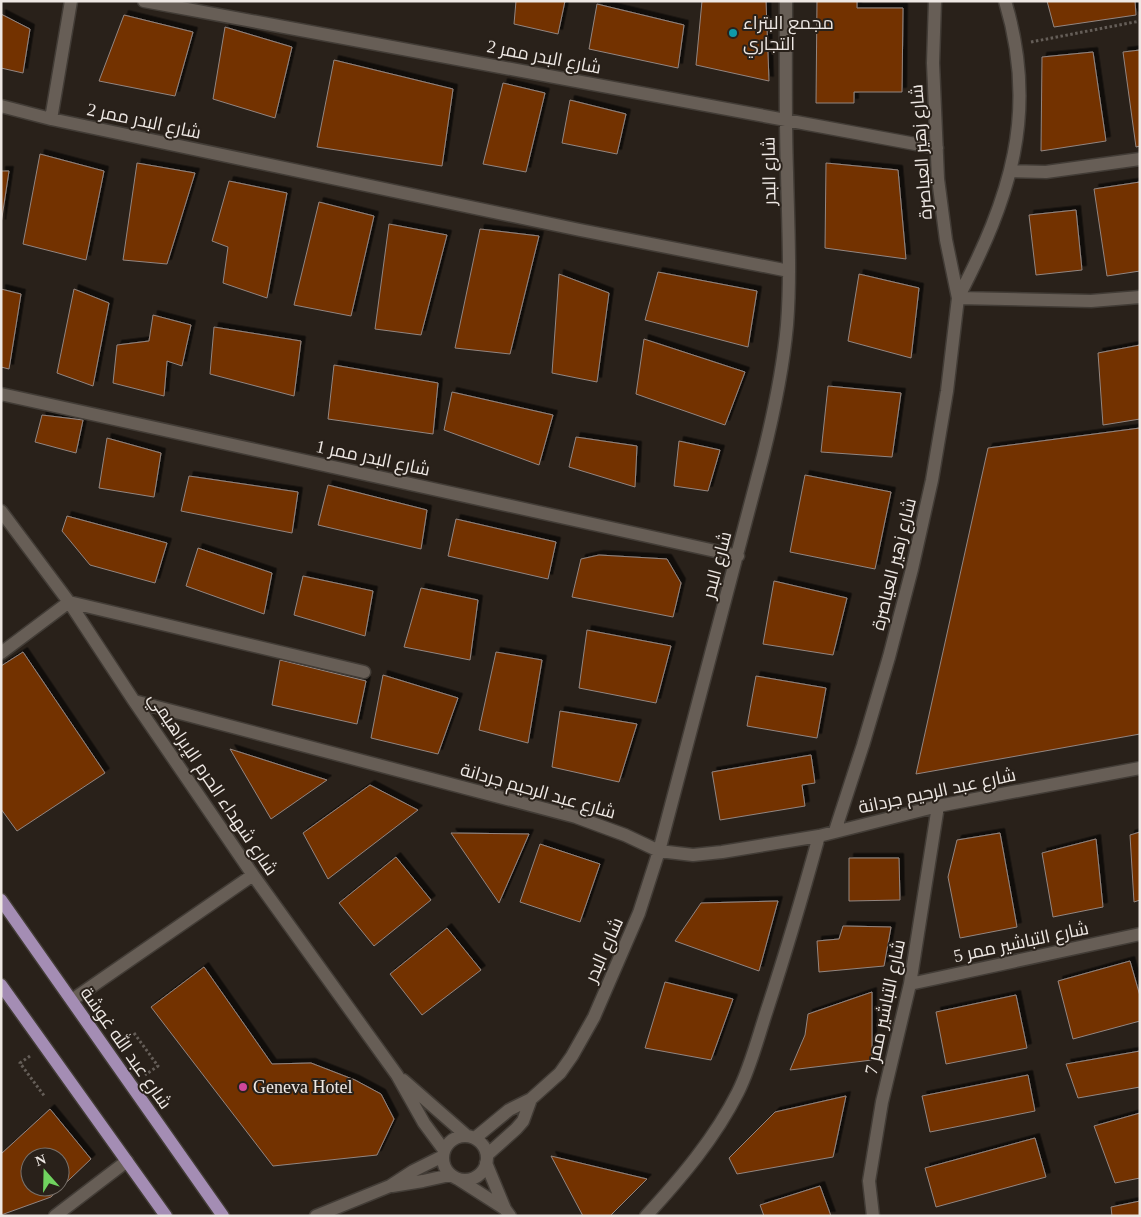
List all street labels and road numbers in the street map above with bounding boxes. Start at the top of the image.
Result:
street label: شارع البدر ممر 2 [485,36,603,80]
street label: شارع زهير العياصرة [906,84,938,220]
street label: شارع البدر ممر 2 [85,99,203,145]
street label: شارع البدر [758,136,782,207]
street label: شارع البدر ممر 1 [314,436,432,482]
street label: شارع زهير العياصرة [868,496,922,633]
street label: شارع البدر [698,529,737,602]
street label: شارع شهداء الحرم الإبراهيمي [141,689,282,881]
street label: شارع عبد الرحيم جردانة [458,759,618,825]
street label: شارع عبد الرحيم جردانة [856,765,1018,819]
street label: شارع البدر [580,914,629,987]
street label: شارع التباشير ممر 5 [952,918,1091,968]
street label: شارع التباشير ممر 7 [861,938,911,1077]
street label: شارع عبد الله غوشة [75,982,177,1114]

